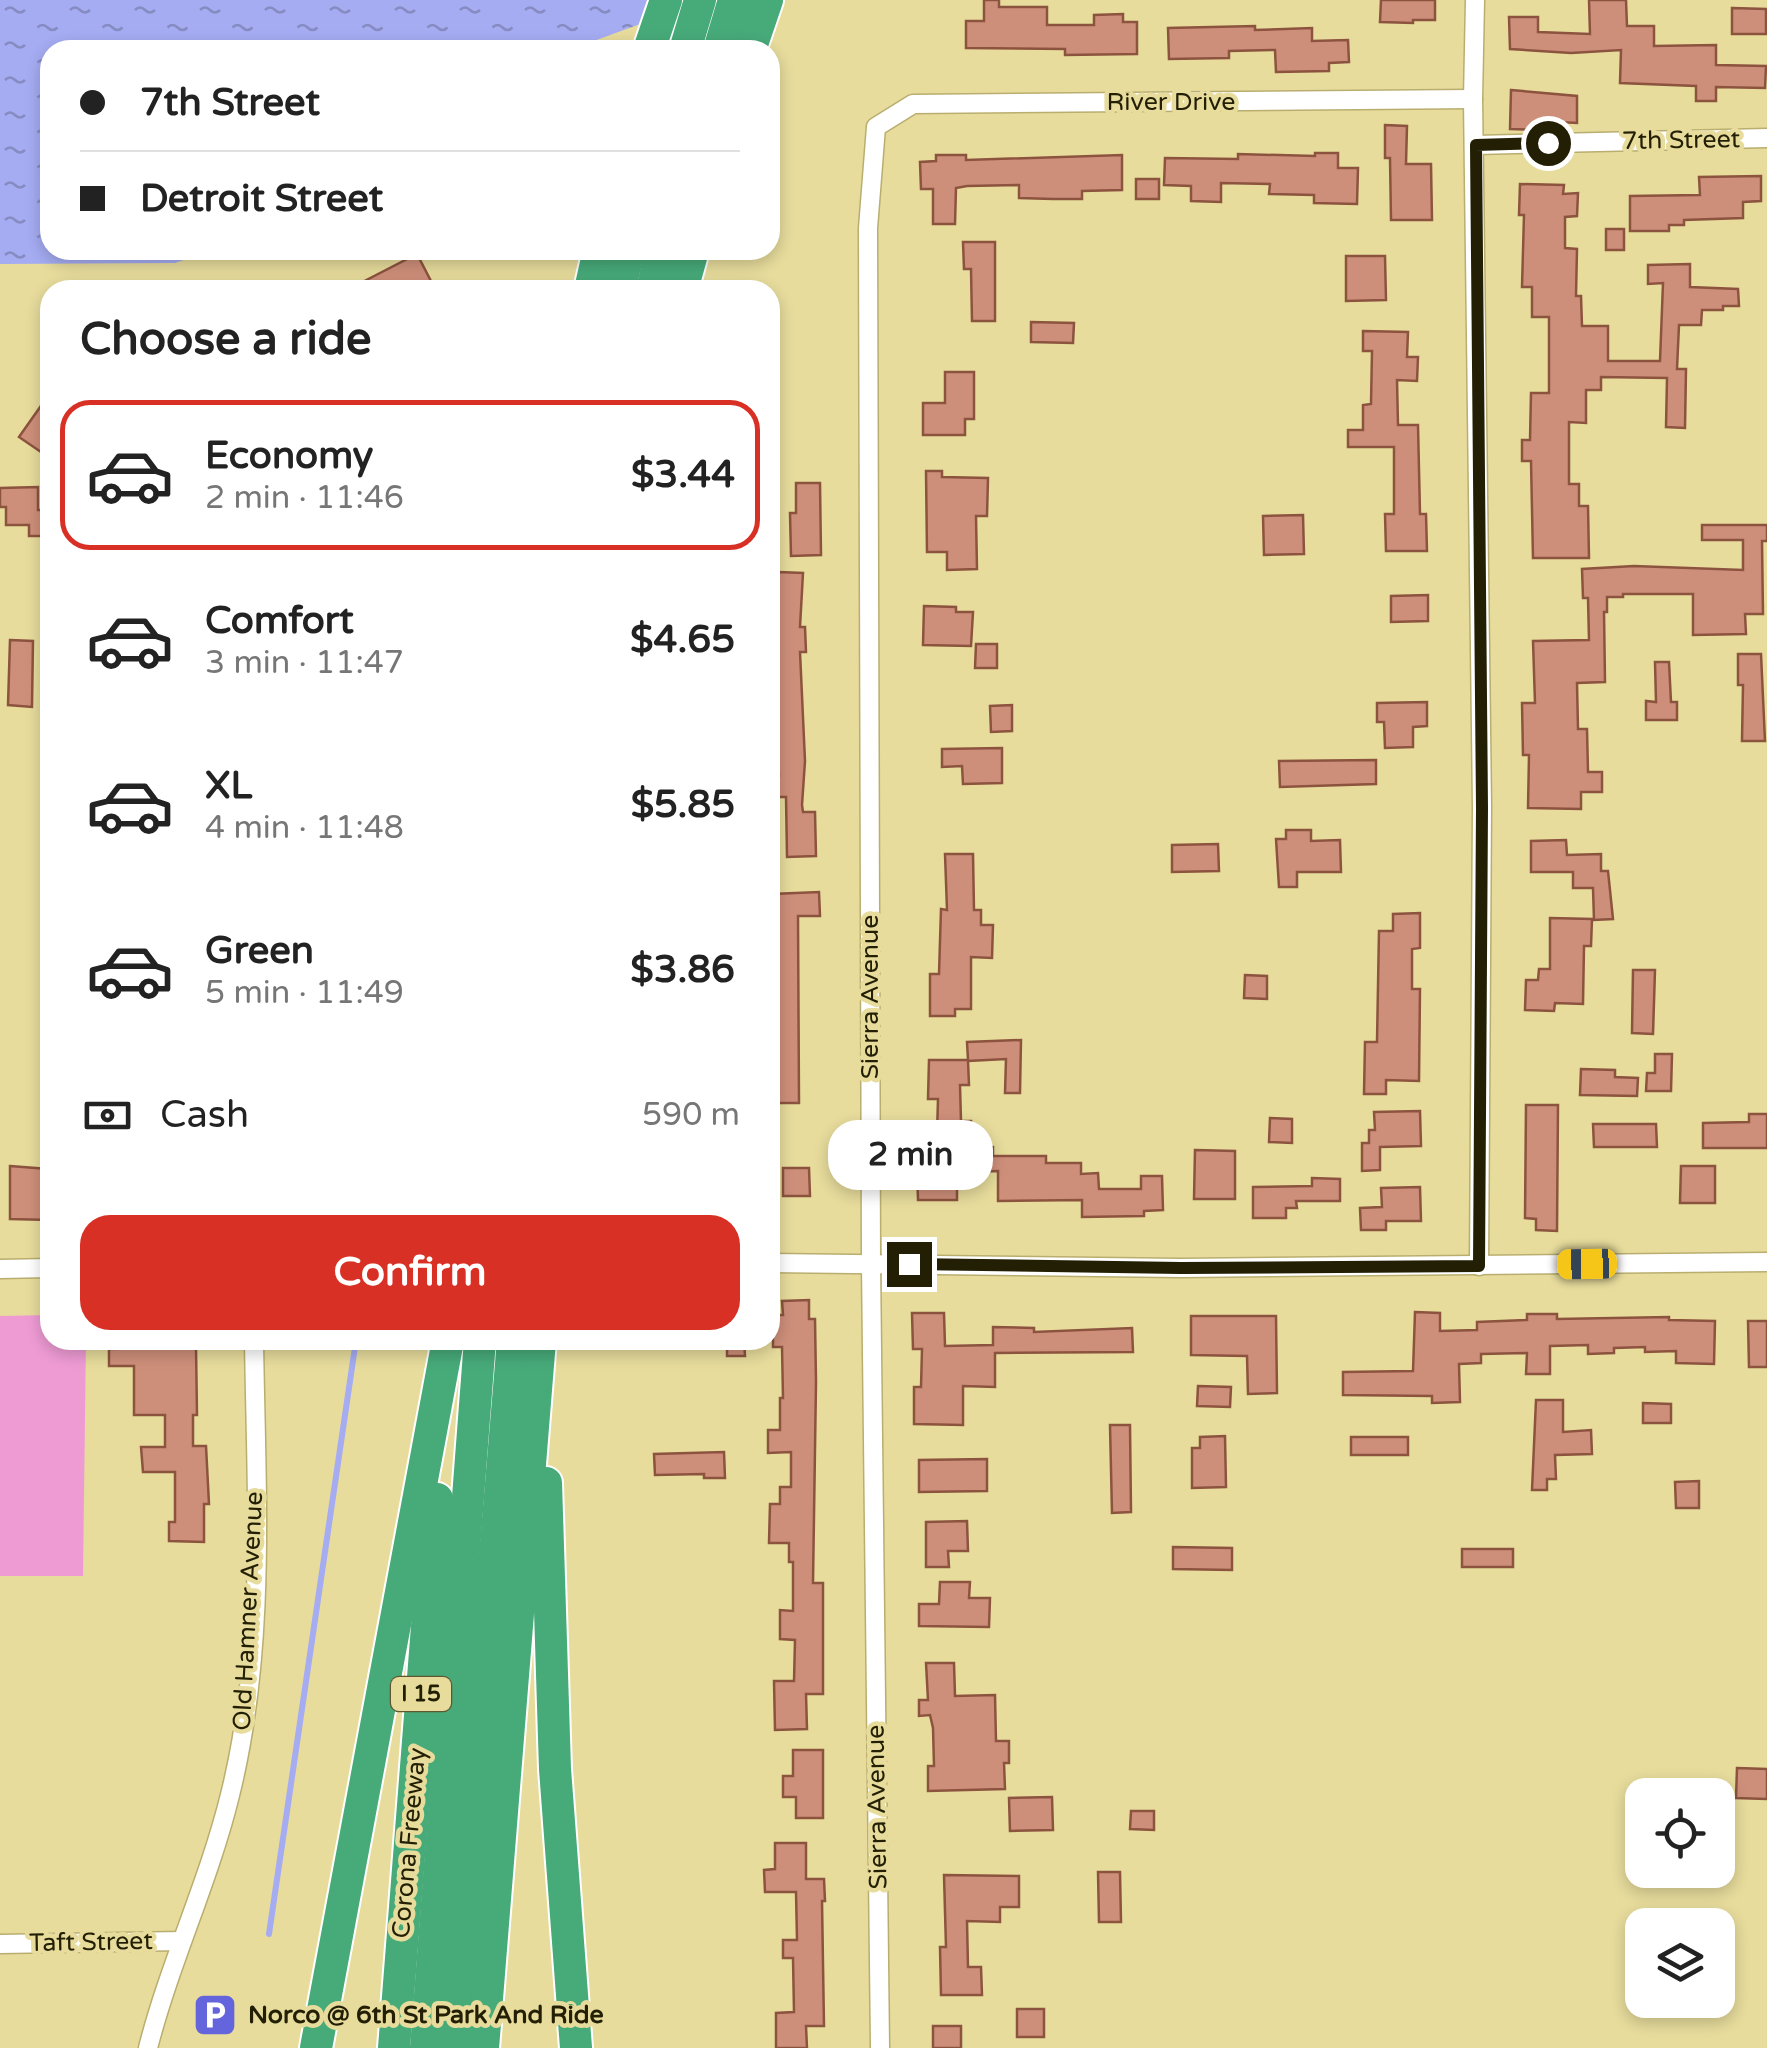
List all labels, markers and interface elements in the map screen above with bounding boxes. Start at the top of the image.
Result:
text: 7th Street [140,80,320,126]
street label: River Drive [1107,87,1235,117]
route start [1526,121,1571,166]
street label: 7th Street [1622,124,1741,156]
text: Detroit Street [140,176,383,222]
text: Choose a ride [80,313,371,367]
icon: car [85,430,175,520]
text: Economy [205,433,373,479]
text: $3.44 [631,452,735,498]
text: 2 min · 11:46 [205,479,404,517]
icon: car [85,595,175,685]
text: Comfort [205,598,354,644]
text: $4.65 [630,617,735,663]
text: 3 min · 11:47 [205,644,404,682]
icon: car [85,760,175,850]
text: XL [205,763,252,809]
text: $5.85 [631,782,735,828]
text: 4 min · 11:48 [205,809,404,847]
street label: Sierra Avenue [855,915,885,1079]
icon: car [85,925,175,1015]
text: Green [205,928,314,974]
text: $3.86 [630,947,735,993]
text: 5 min · 11:49 [205,974,404,1012]
icon: cash [80,1088,135,1143]
text: Cash [160,1092,249,1138]
text: 590 m [642,1096,740,1134]
callout: 2 min [826,1119,992,1189]
text: 2 min [868,1136,953,1174]
button: Confirm [80,1215,740,1330]
route end [887,1242,932,1287]
car [1557,1248,1617,1280]
street label: Old Hamner Avenue [227,1491,269,1731]
road number: I 15 [391,1677,451,1711]
street label: Sierra Avenue [861,1724,893,1890]
street label: Corona Freeway [386,1746,432,1940]
map controls [1625,1778,1735,2018]
button: locate [1625,1778,1735,1888]
button: layers [1625,1908,1735,2018]
street label: Taft Street [29,1926,154,1958]
parking icon: Norco @ 6th St Park And Ride [192,1992,238,2038]
place label: Norco @ 6th St Park And Ride [248,2000,604,2030]

